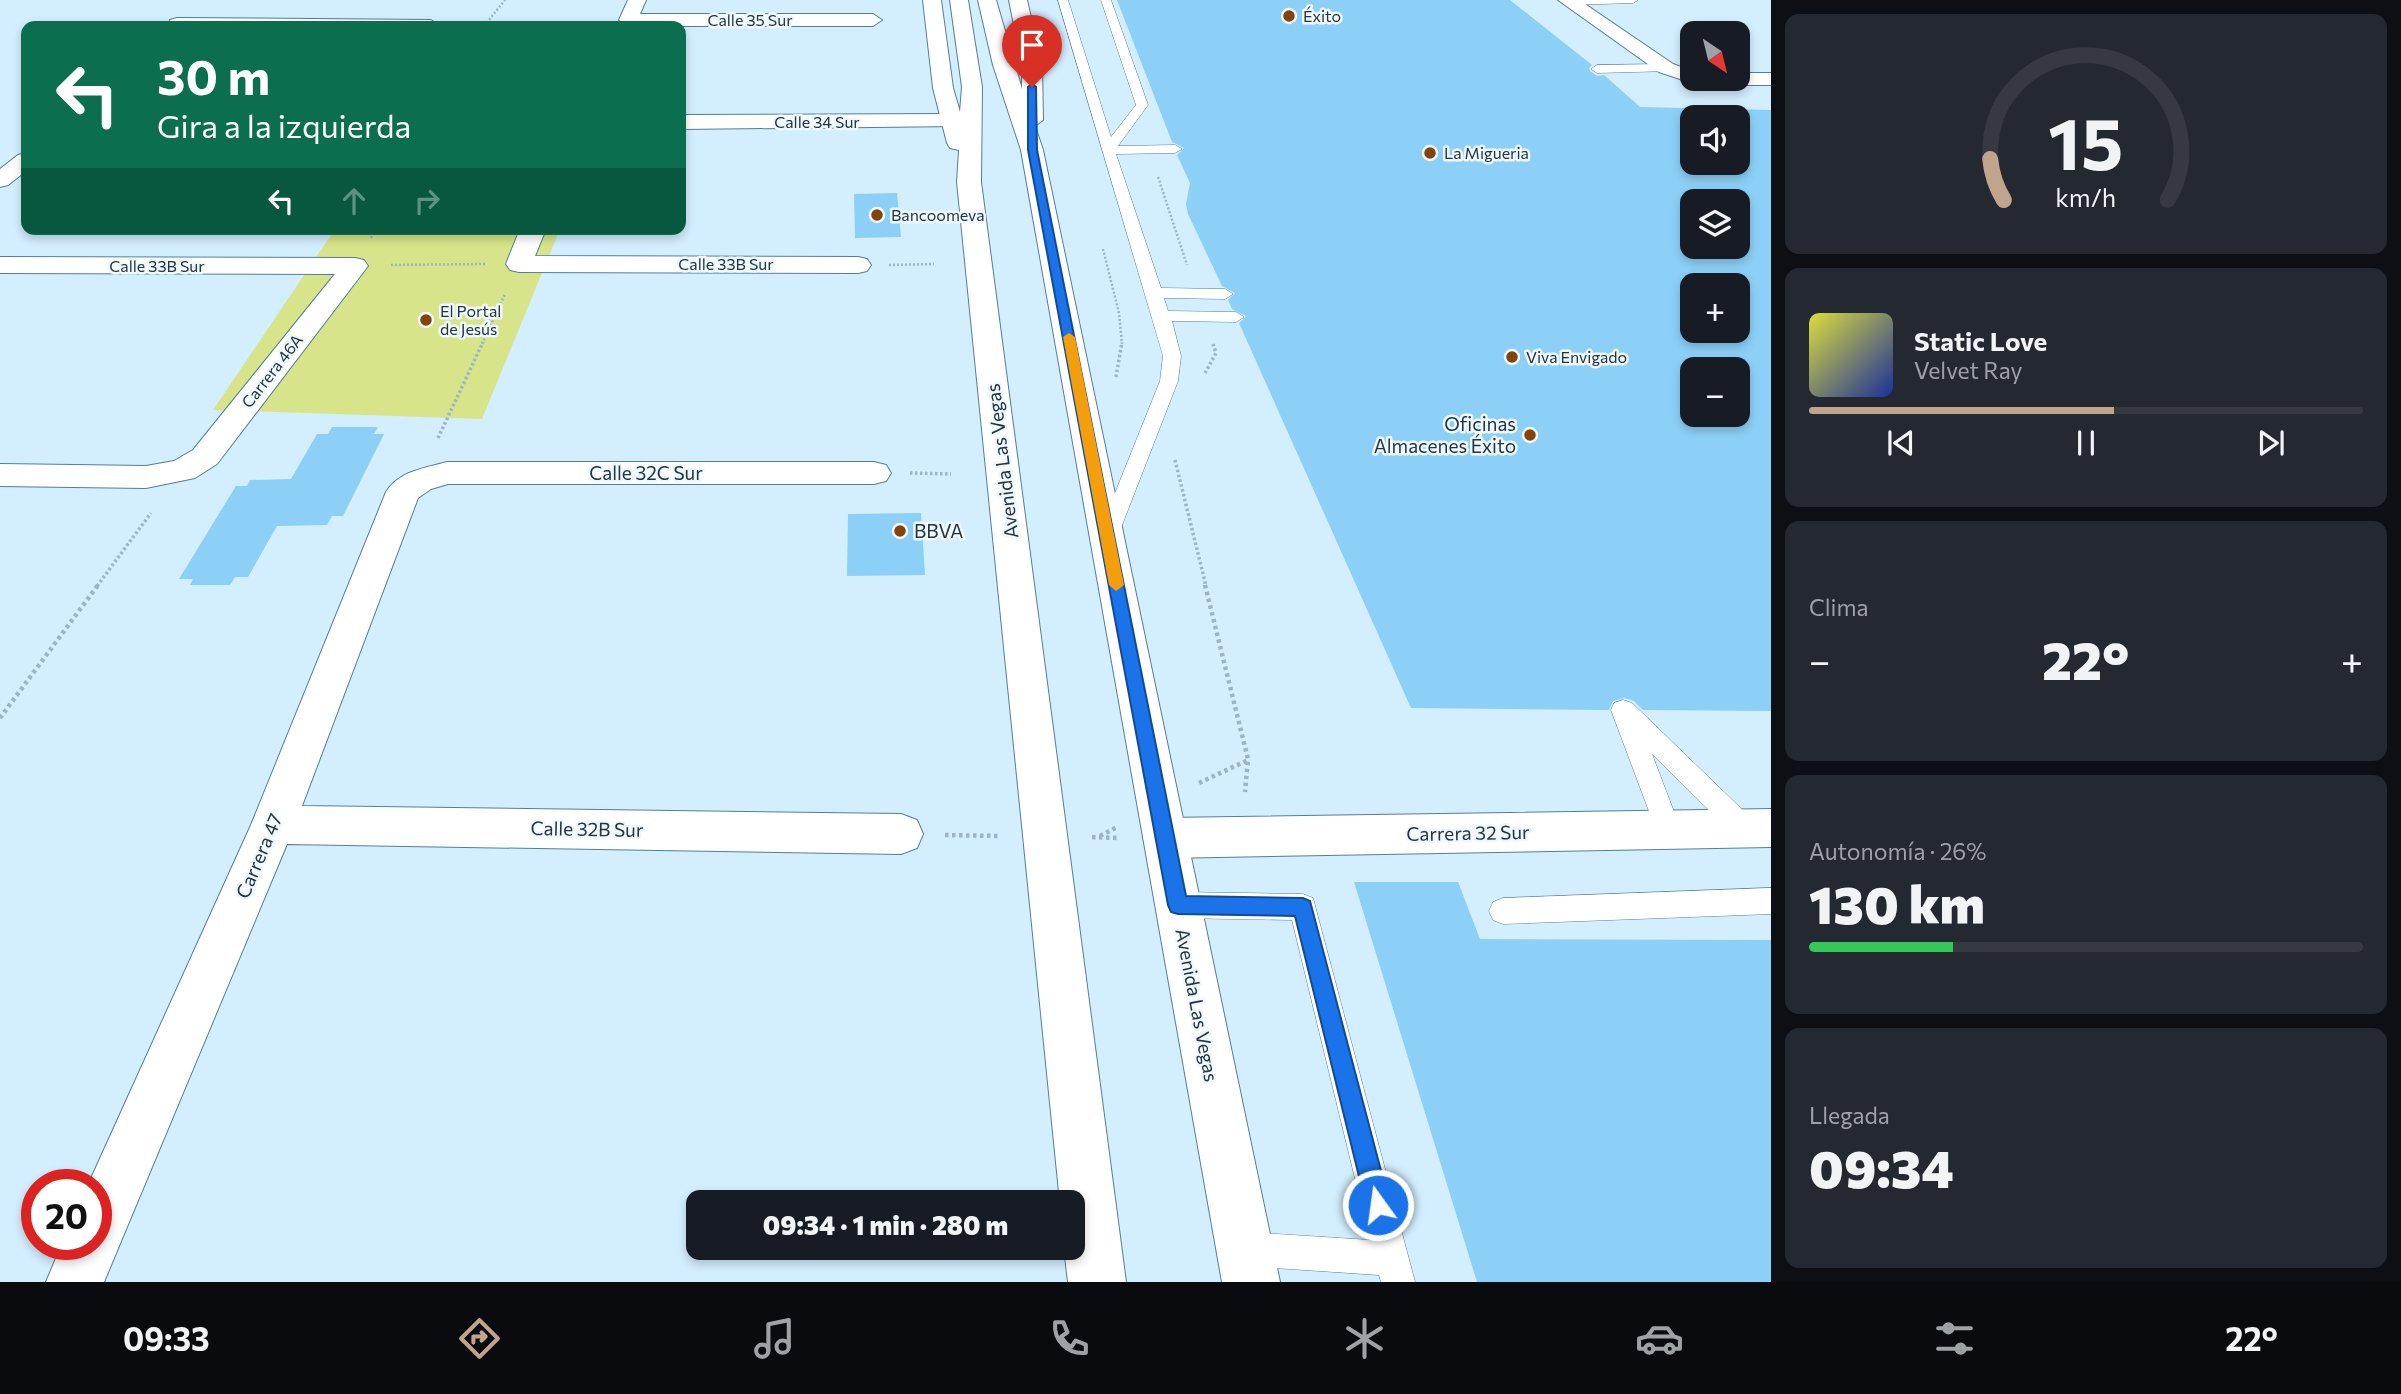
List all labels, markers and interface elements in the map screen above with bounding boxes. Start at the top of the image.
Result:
place label: Éxito [1303,6,1341,25]
marker: Éxito [1281,8,1297,24]
street label: Calle 35 Sur [707,10,793,29]
pin [1002,15,1062,87]
north arrow [1680,21,1750,91]
map controls [1680,21,1750,427]
icon: arrive [1013,26,1051,64]
text: 30 m [157,45,270,105]
icon: left [42,49,133,140]
text: 15 [2048,96,2124,185]
text: Gira a la izquierda [157,105,411,145]
button: sound [1680,105,1750,175]
street label: Calle 34 Sur [774,112,860,131]
place label: La Migueria [1444,143,1529,162]
marker: La Migueria [1422,145,1438,161]
icon: left [262,182,300,220]
icon: ahead [335,182,373,220]
icon: right [408,182,446,220]
text: km/h [2056,182,2116,212]
button: layers [1680,189,1750,259]
place label: Bancoomeva [891,205,985,224]
marker: Bancoomeva [869,207,885,223]
street label: Calle 33B Sur [678,254,774,273]
street label: Calle 33B Sur [109,256,205,275]
button: + [1680,273,1750,343]
place label: El Portal de Jesús [440,301,501,338]
marker: El Portal de Jesús [418,312,434,328]
text: Static Love [1914,325,2047,356]
street label: Carrera 46A [237,330,306,411]
place label: Viva Envigado [1526,347,1627,366]
marker: Viva Envigado [1504,349,1520,365]
text: Velvet Ray [1914,356,2022,384]
button: − [1680,357,1750,427]
street label: Avenida Las Vegas [981,382,1022,540]
place label: Oficinas Almacenes Éxito [1374,412,1516,457]
icon: previous [1882,424,1920,462]
icon: pause [2067,424,2105,462]
icon: next [2252,424,2290,462]
marker: Oficinas Almacenes Éxito [1522,427,1538,443]
street label: Calle 32C Sur [589,461,703,484]
place label: BBVA [914,519,963,542]
marker: BBVA [892,523,908,539]
text: Clima [1809,593,1869,621]
text: 22° [2042,627,2129,691]
text: − [1809,636,1831,683]
text: + [2341,636,2363,683]
street label: Carrera 47 [230,810,287,902]
street label: Calle 32B Sur [530,816,644,841]
street label: Carrera 32 Sur [1406,820,1530,845]
text: Autonomía · 26% [1809,837,1987,865]
text: 130 km [1809,871,1985,935]
street label: Avenida Las Vegas [1171,926,1224,1084]
text: Llegada [1809,1101,1890,1129]
text: 09:34 [1809,1135,1954,1199]
position arrow [1341,1168,1415,1242]
speed limit sign: 20 [21,1169,112,1260]
text: 09:34 · 1 min · 280 m [763,1209,1008,1240]
icon: directions [455,1314,504,1363]
icon: music [750,1314,799,1363]
icon: phone [1045,1314,1094,1363]
icon: climate [1340,1314,1389,1363]
icon: car [1635,1314,1684,1363]
icon: filters [1930,1314,1979,1363]
text: 09:33 [123,1318,210,1358]
text: 22° [2225,1318,2278,1358]

